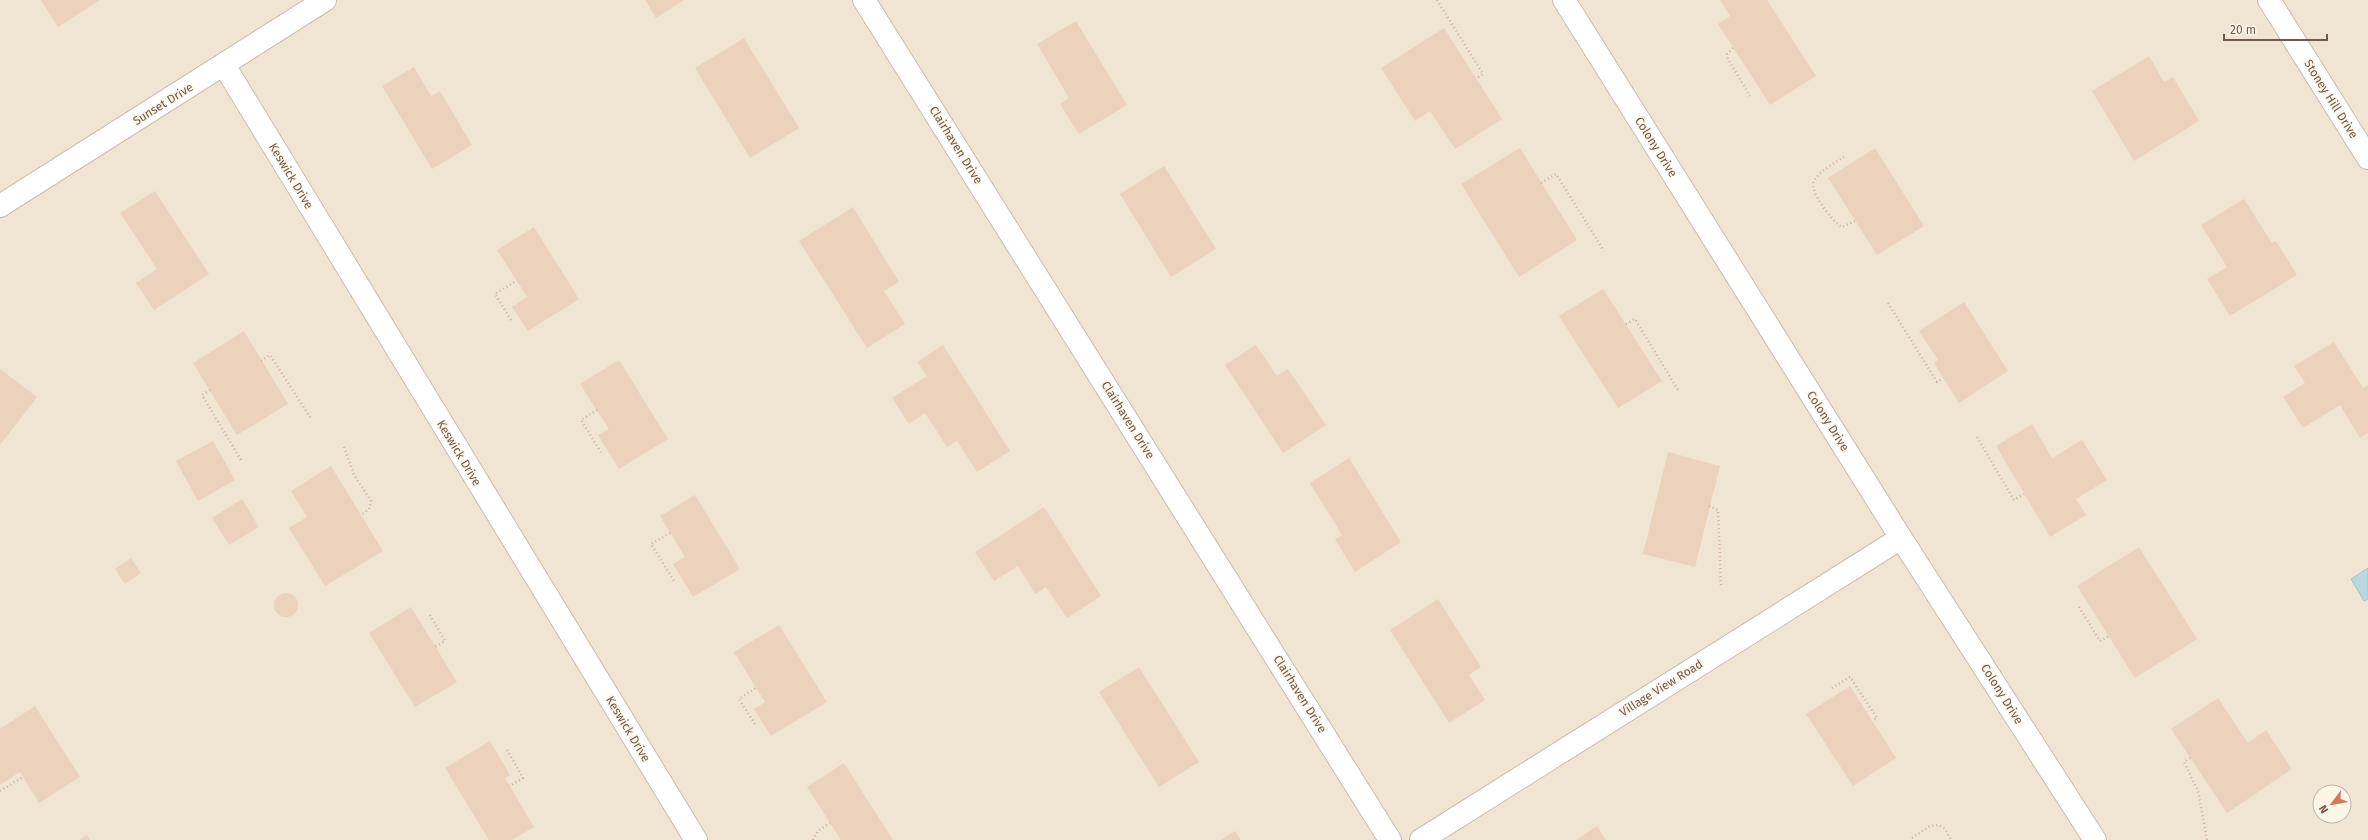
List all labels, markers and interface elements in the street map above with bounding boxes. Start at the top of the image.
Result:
scale bar [2224,16,2327,42]
text: 20 m [2230,23,2256,37]
street label: Stoney Hill Drive [2301,57,2361,141]
street label: Sunset Drive [130,80,196,128]
street label: Clairhaven Drive [927,104,985,186]
street label: Colony Drive [1632,114,1680,180]
street label: Keswick Drive [266,141,316,211]
street label: Clairhaven Drive [1099,379,1157,461]
street label: Colony Drive [1804,388,1852,454]
street label: Keswick Drive [434,418,484,488]
street label: Clairhaven Drive [1271,653,1329,735]
street label: Village View Road [1617,657,1705,719]
street label: Colony Drive [1978,661,2026,727]
street label: Keswick Drive [603,694,653,764]
north arrow [2312,784,2352,824]
text: N [2316,802,2331,816]

